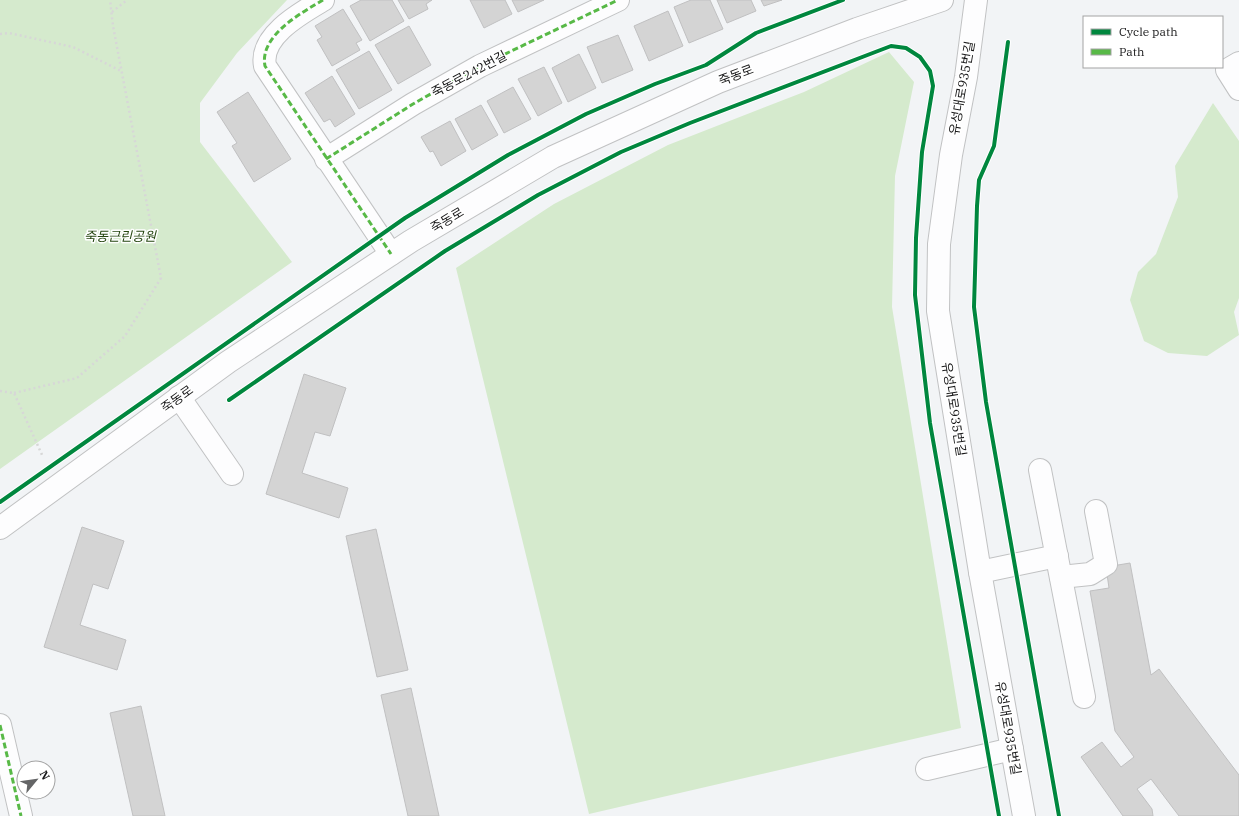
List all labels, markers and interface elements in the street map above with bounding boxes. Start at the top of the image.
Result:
legend [1083,16,1223,68]
text: Cycle path [1119,24,1178,39]
street label: 유성대로935번길 [945,40,979,136]
text: Path [1119,44,1145,59]
street label: 죽동로242번길 [428,47,510,101]
street label: 죽동로 [716,61,756,89]
street label: 죽동로 [427,203,467,237]
park label: 죽동근린공원 [84,228,157,245]
street label: 유성대로935번길 [938,361,970,457]
street label: 죽동로 [157,382,197,416]
street label: 유성대로935번길 [991,680,1025,776]
north arrow [16,760,56,800]
text: N [37,768,53,783]

